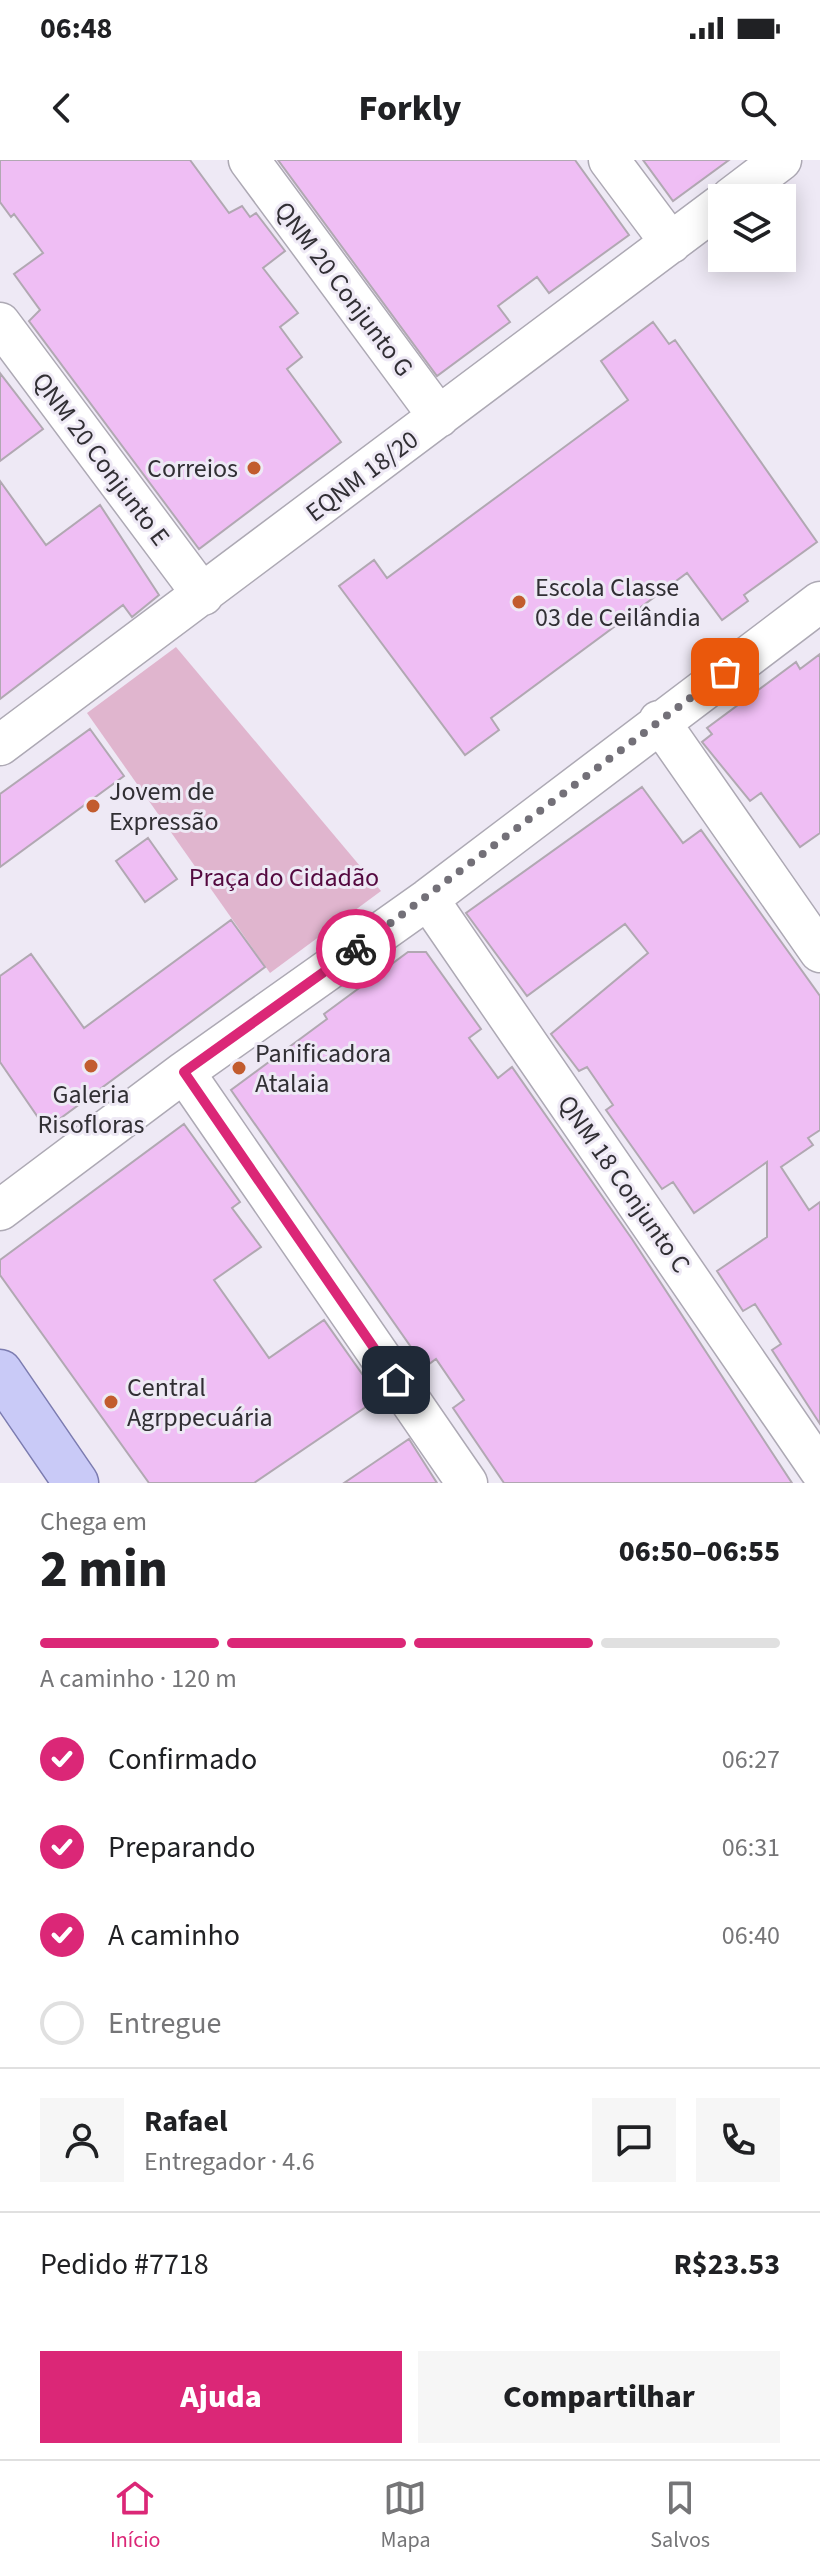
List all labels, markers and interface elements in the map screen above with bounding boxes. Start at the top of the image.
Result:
text: 06:48 [40,7,112,50]
text: Forkly [359,83,461,134]
icon: back [40,86,84,130]
icon: search [736,86,780,130]
map controls [708,184,796,272]
button: layers [708,184,796,272]
street label: QNM 20 Conjunto G [266,194,422,384]
street label: QNM 20 Conjunto E [23,365,179,553]
street label: EQNM 18/20 [298,421,426,531]
place label: Correios [147,450,238,487]
marker: Correios [245,459,263,477]
place label: Escola Classe 03 de Ceilândia [535,569,701,636]
marker: Escola Classe 03 de Ceilândia [510,593,528,611]
pin [691,638,759,706]
icon: bag [703,650,747,694]
place label: Jovem de Expressão [109,773,219,840]
marker: Jovem de Expressão [84,797,102,815]
park label: Praça do Cidadão [189,859,379,896]
courier [316,909,396,989]
icon: bike [334,927,378,971]
place label: Panificadora Atalaia [255,1035,391,1102]
marker: Galeria Risofloras [82,1057,100,1075]
marker: Panificadora Atalaia [230,1059,248,1077]
place label: Galeria Risofloras [38,1076,145,1143]
street label: QNM 18 Conjunto C [549,1087,699,1281]
pin [362,1346,430,1414]
icon: home [374,1358,418,1402]
place label: Central Agrppecuária [127,1369,273,1436]
marker: Central Agrppecuária [102,1393,120,1411]
text: Chega em [40,1503,147,1540]
text: 06:50–06:55 [619,1530,780,1573]
text: 2 min [40,1533,168,1607]
text: A caminho · 120 m [40,1660,237,1697]
icon: check [40,1737,84,1781]
text: Confirmado [108,1738,257,1781]
text: 06:27 [722,1741,780,1778]
icon: check [40,1825,84,1869]
text: Preparando [108,1826,255,1869]
text: 06:31 [722,1829,780,1866]
icon: check [40,1913,84,1957]
text: A caminho [108,1914,240,1957]
text: 06:40 [722,1917,780,1954]
text: Entregue [108,2002,221,2045]
button: person [40,2098,124,2182]
button: chat [592,2098,676,2182]
button: phone [696,2098,780,2182]
text: Rafael [144,2100,228,2143]
text: Entregador · 4.6 [144,2143,315,2180]
text: Pedido #7718 [40,2243,209,2286]
text: R$23.53 [673,2243,780,2286]
button: Ajuda [40,2351,402,2443]
button: Compartilhar [418,2351,780,2443]
tab: Início [110,2476,161,2556]
tab: Mapa [380,2476,430,2556]
tab: Salvos [650,2476,710,2556]

